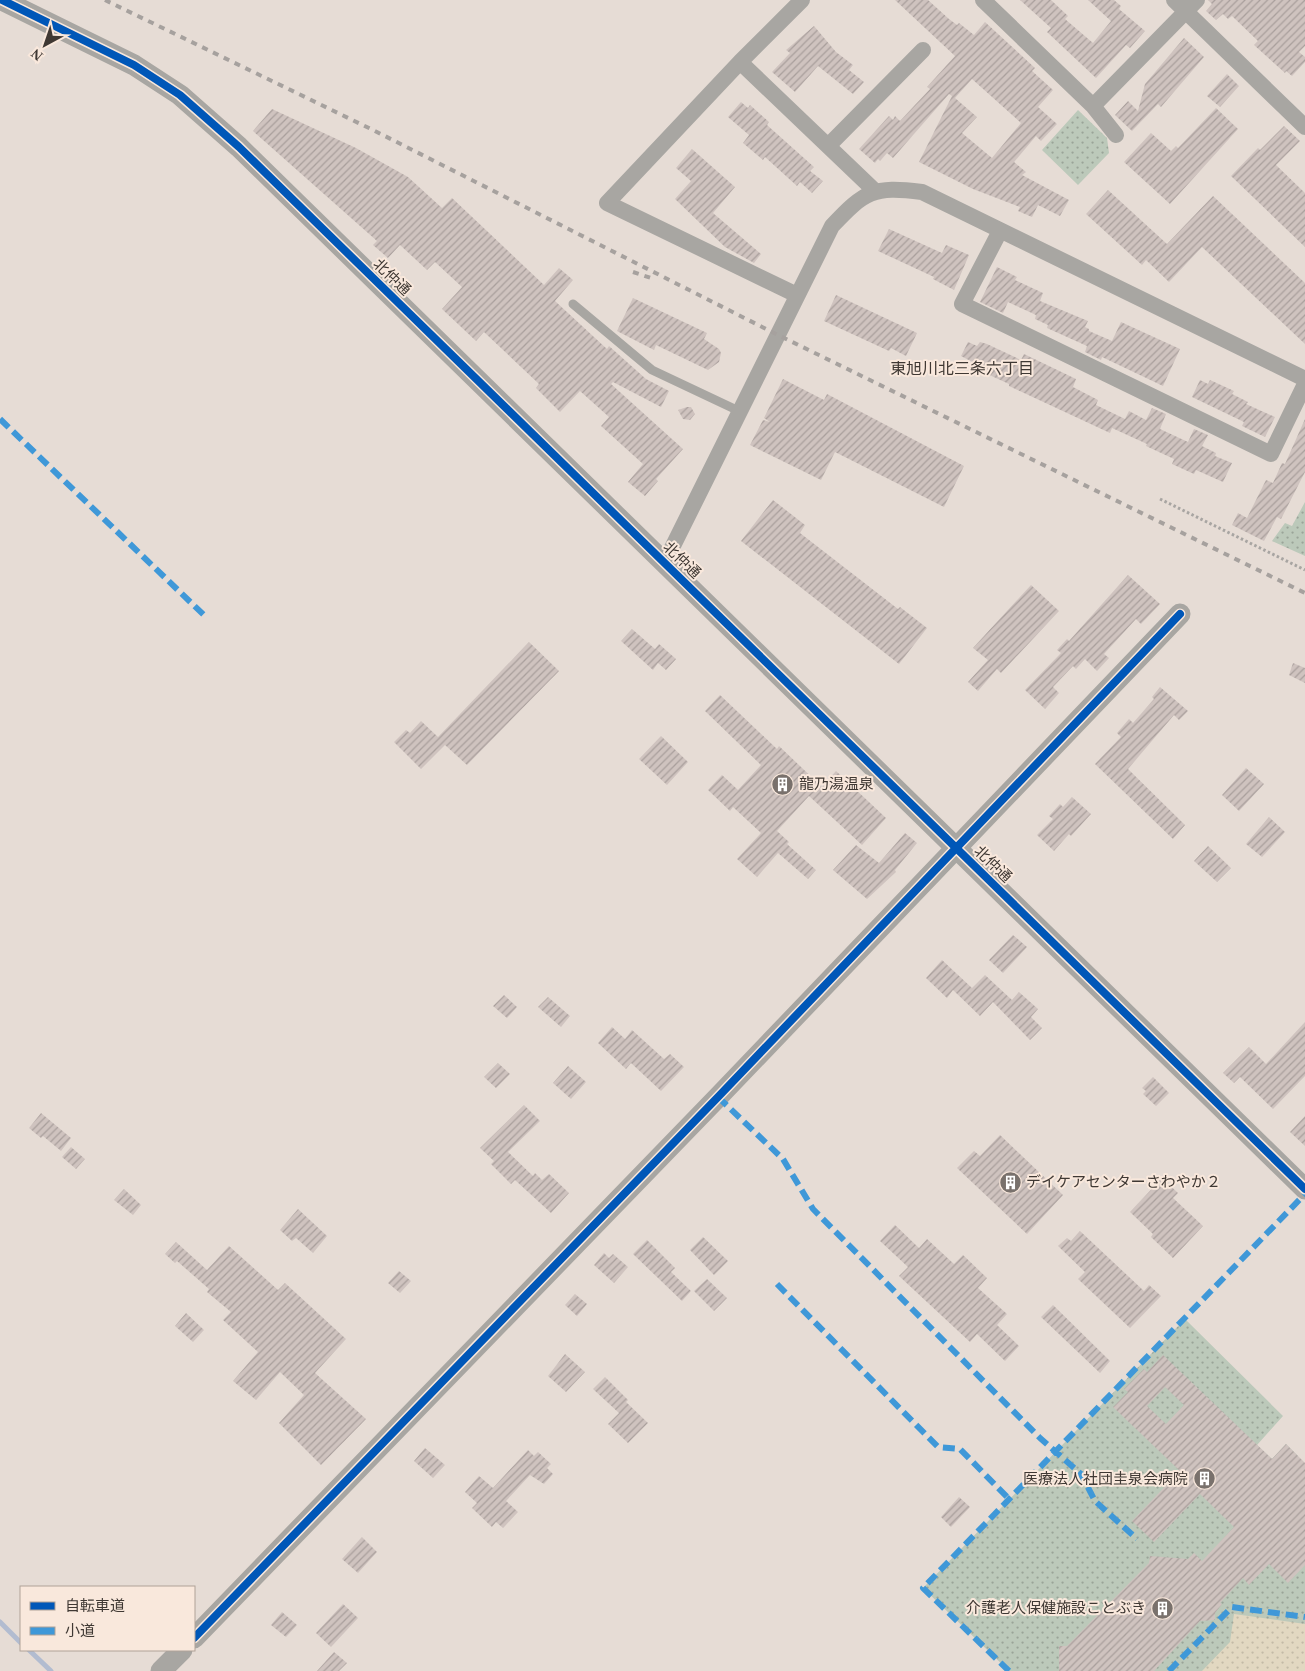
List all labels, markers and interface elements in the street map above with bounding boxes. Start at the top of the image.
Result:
north arrow [20,20,70,70]
text: N [28,46,46,64]
street label: 北仲通 [370,255,414,298]
district label: 東旭川北三条六丁目 [890,360,1034,377]
street label: 北仲通 [660,538,704,581]
building icon: 龍乃湯温泉 [771,772,795,796]
place label: 龍乃湯温泉 [799,776,874,792]
street label: 北仲通 [971,842,1015,885]
building icon: デイケアセンターさわやか２ [998,1170,1022,1194]
place label: デイケアセンターさわやか２ [1026,1174,1221,1190]
building icon: 医療法人社団圭泉会病院 [1192,1467,1216,1491]
place label: 医療法人社団圭泉会病院 [1023,1471,1188,1487]
legend [20,1586,195,1651]
building icon: 介護老人保健施設ことぶき [1150,1596,1174,1620]
text: 自転車道 [65,1598,125,1614]
place label: 介護老人保健施設ことぶき [966,1599,1146,1616]
text: 小道 [65,1623,95,1639]

